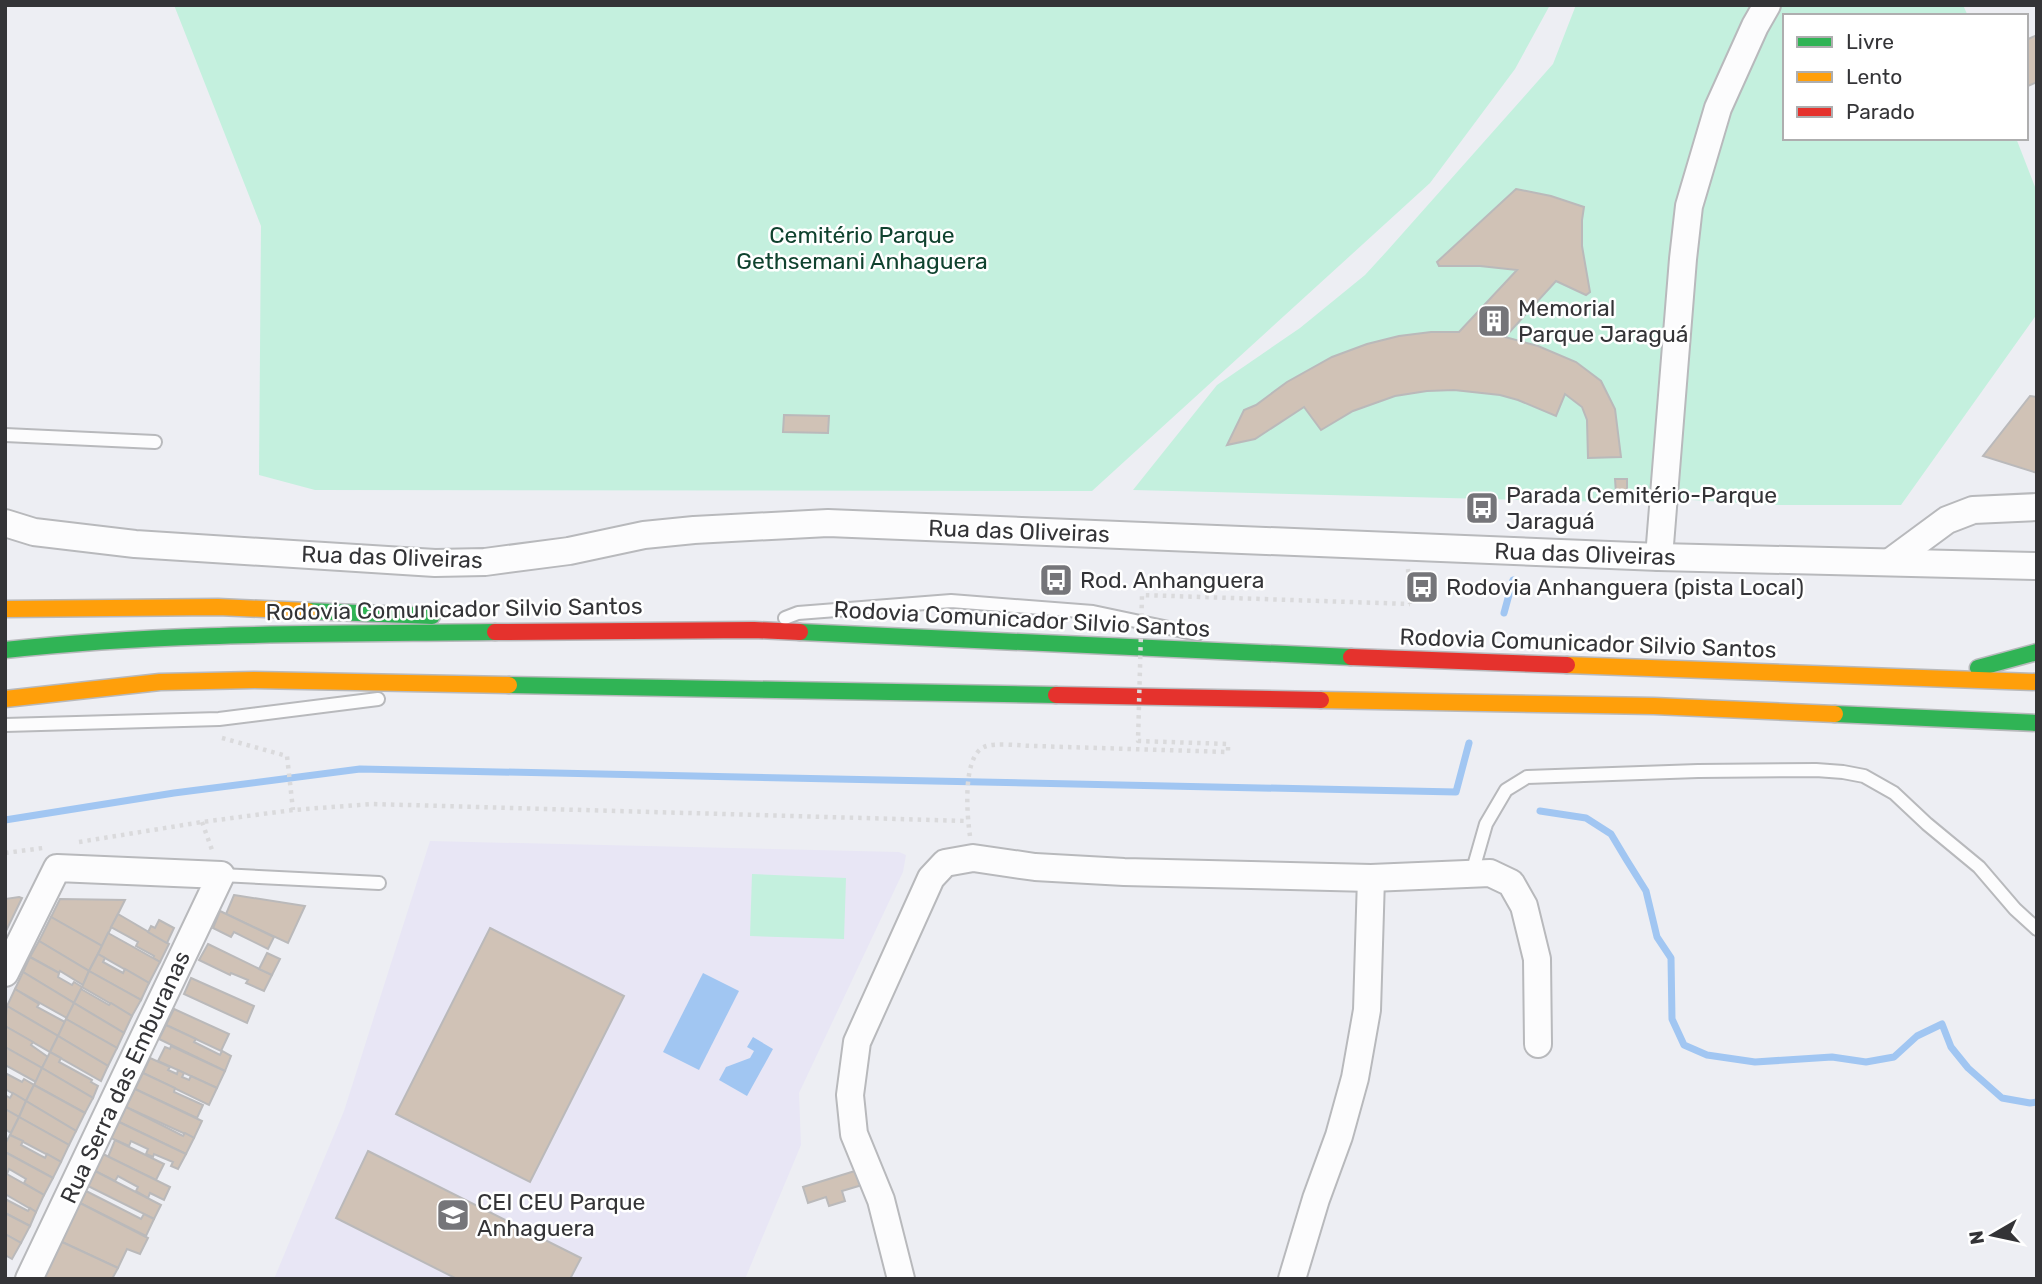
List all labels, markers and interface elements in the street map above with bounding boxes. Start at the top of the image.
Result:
legend [1783,14,2028,140]
text: Livre [1846,29,1894,54]
text: Lento [1846,64,1902,89]
text: Parado [1846,99,1915,124]
park label: Cemitério Parque Gethsemani Anhaguera [736,221,988,275]
place label: Memorial Parque Jaraguá [1518,294,1689,348]
building icon: Memorial Parque Jaraguá [1475,302,1513,340]
place label: Parada Cemitério-Parque Jaraguá [1506,481,1777,535]
bus stop icon: Parada Cemitério-Parque Jaraguá [1463,489,1501,527]
street label: Rua das Oliveiras [928,514,1110,548]
street label: Rua das Oliveiras [1494,537,1676,571]
street label: Rua das Oliveiras [301,540,483,574]
bus stop icon: Rod. Anhanguera [1037,561,1075,599]
place label: Rod. Anhanguera [1080,566,1264,594]
bus stop icon: Rodovia Anhanguera (pista Local) [1403,568,1441,606]
place label: Rodovia Anhanguera (pista Local) [1446,573,1804,601]
street label: Rodovia Comunicador Silvio Santos [265,592,643,626]
street label: Rodovia Comunicador Silvio Santos [833,595,1211,643]
street label: Rodovia Comunicador Silvio Santos [1399,622,1777,664]
street label: Rua Serra das Emburanas [54,946,196,1208]
place label: CEI CEU Parque Anhaguera [477,1188,645,1242]
school or university icon: CEI CEU Parque Anhaguera [434,1196,472,1234]
north arrow [1958,1200,2028,1270]
text: N [1964,1229,1989,1246]

